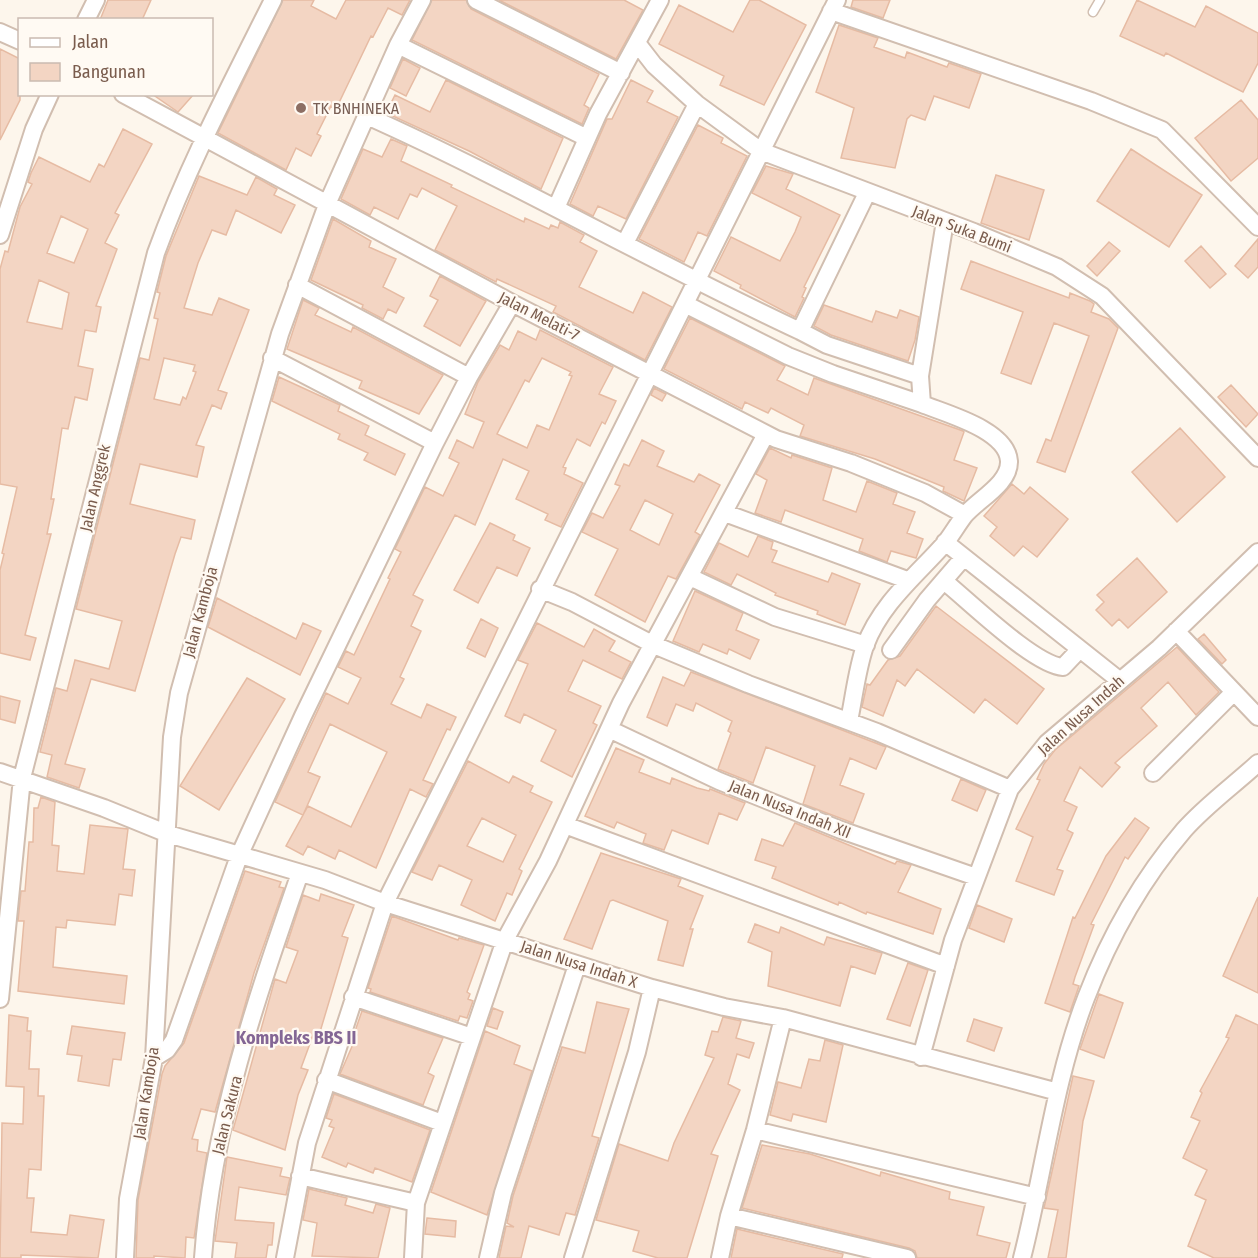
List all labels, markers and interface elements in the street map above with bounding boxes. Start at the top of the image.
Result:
legend [18,18,213,96]
text: Jalan [72,31,109,53]
text: Bangunan [72,61,146,83]
place label: TK BNHINEKA [313,99,400,118]
marker: TK BNHINEKA [294,101,308,115]
street label: Jalan Suka Bumi [910,201,1014,257]
street label: Jalan Melati-7 [495,288,583,345]
street label: Jalan Anggrek [76,442,114,533]
street label: Jalan Kamboja [179,564,221,660]
street label: Jalan Nusa Indah [1034,671,1128,759]
street label: Jalan Nusa Indah XII [726,776,854,842]
street label: Jalan Nusa Indah X [518,936,640,992]
district label: Kompleks BBS II [236,1027,356,1049]
street label: Jalan Kamboja [129,1045,163,1141]
street label: Jalan Sakura [208,1073,246,1156]

